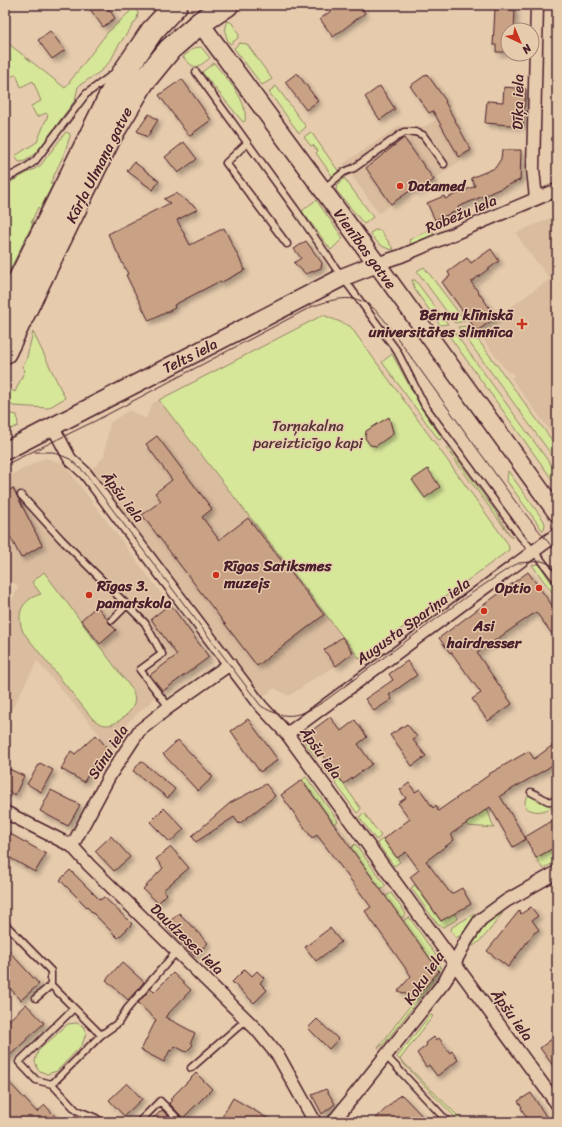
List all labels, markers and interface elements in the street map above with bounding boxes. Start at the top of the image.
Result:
north arrow [500,22,540,62]
text: N [517,39,537,59]
street label: Dīķa iela [505,73,531,130]
street label: Kārļa Ulmaņa gatve [58,102,140,228]
place label: Datamed [408,173,467,199]
marker: Datamed [395,181,405,191]
street label: Robežu iela [421,187,501,241]
street label: Vienības gatve [327,203,404,295]
place label: Bērnu klīniskā universitātes slimnīca [369,302,514,345]
marker: Bērnu klīniskā universitātes slimnīca [516,318,528,330]
street label: Telts iela [158,331,222,381]
park label: Torņakalna pareizticīgo kapi [252,413,364,456]
street label: Āpšu iela [94,465,152,529]
place label: Rīgas Satiksmes muzejs [223,553,332,596]
marker: Rīgas Satiksmes muzejs [211,570,221,580]
street label: Augusta Spariņa iela [349,570,476,672]
place label: Rīgas 3. pamatskola [96,573,172,616]
place label: Optio [494,575,531,601]
marker: Optio [534,583,544,593]
marker: Rīgas 3. pamatskola [84,590,94,600]
marker: Asi hairdresser [479,606,489,616]
place label: Asi hairdresser [446,613,523,656]
street label: Sūnu iela [81,719,136,785]
street label: Āpšu iela [292,720,349,785]
street label: Daudzeses iela [144,897,230,982]
street label: Koku iela [396,945,452,1010]
street label: Āpšu iela [483,982,540,1047]

